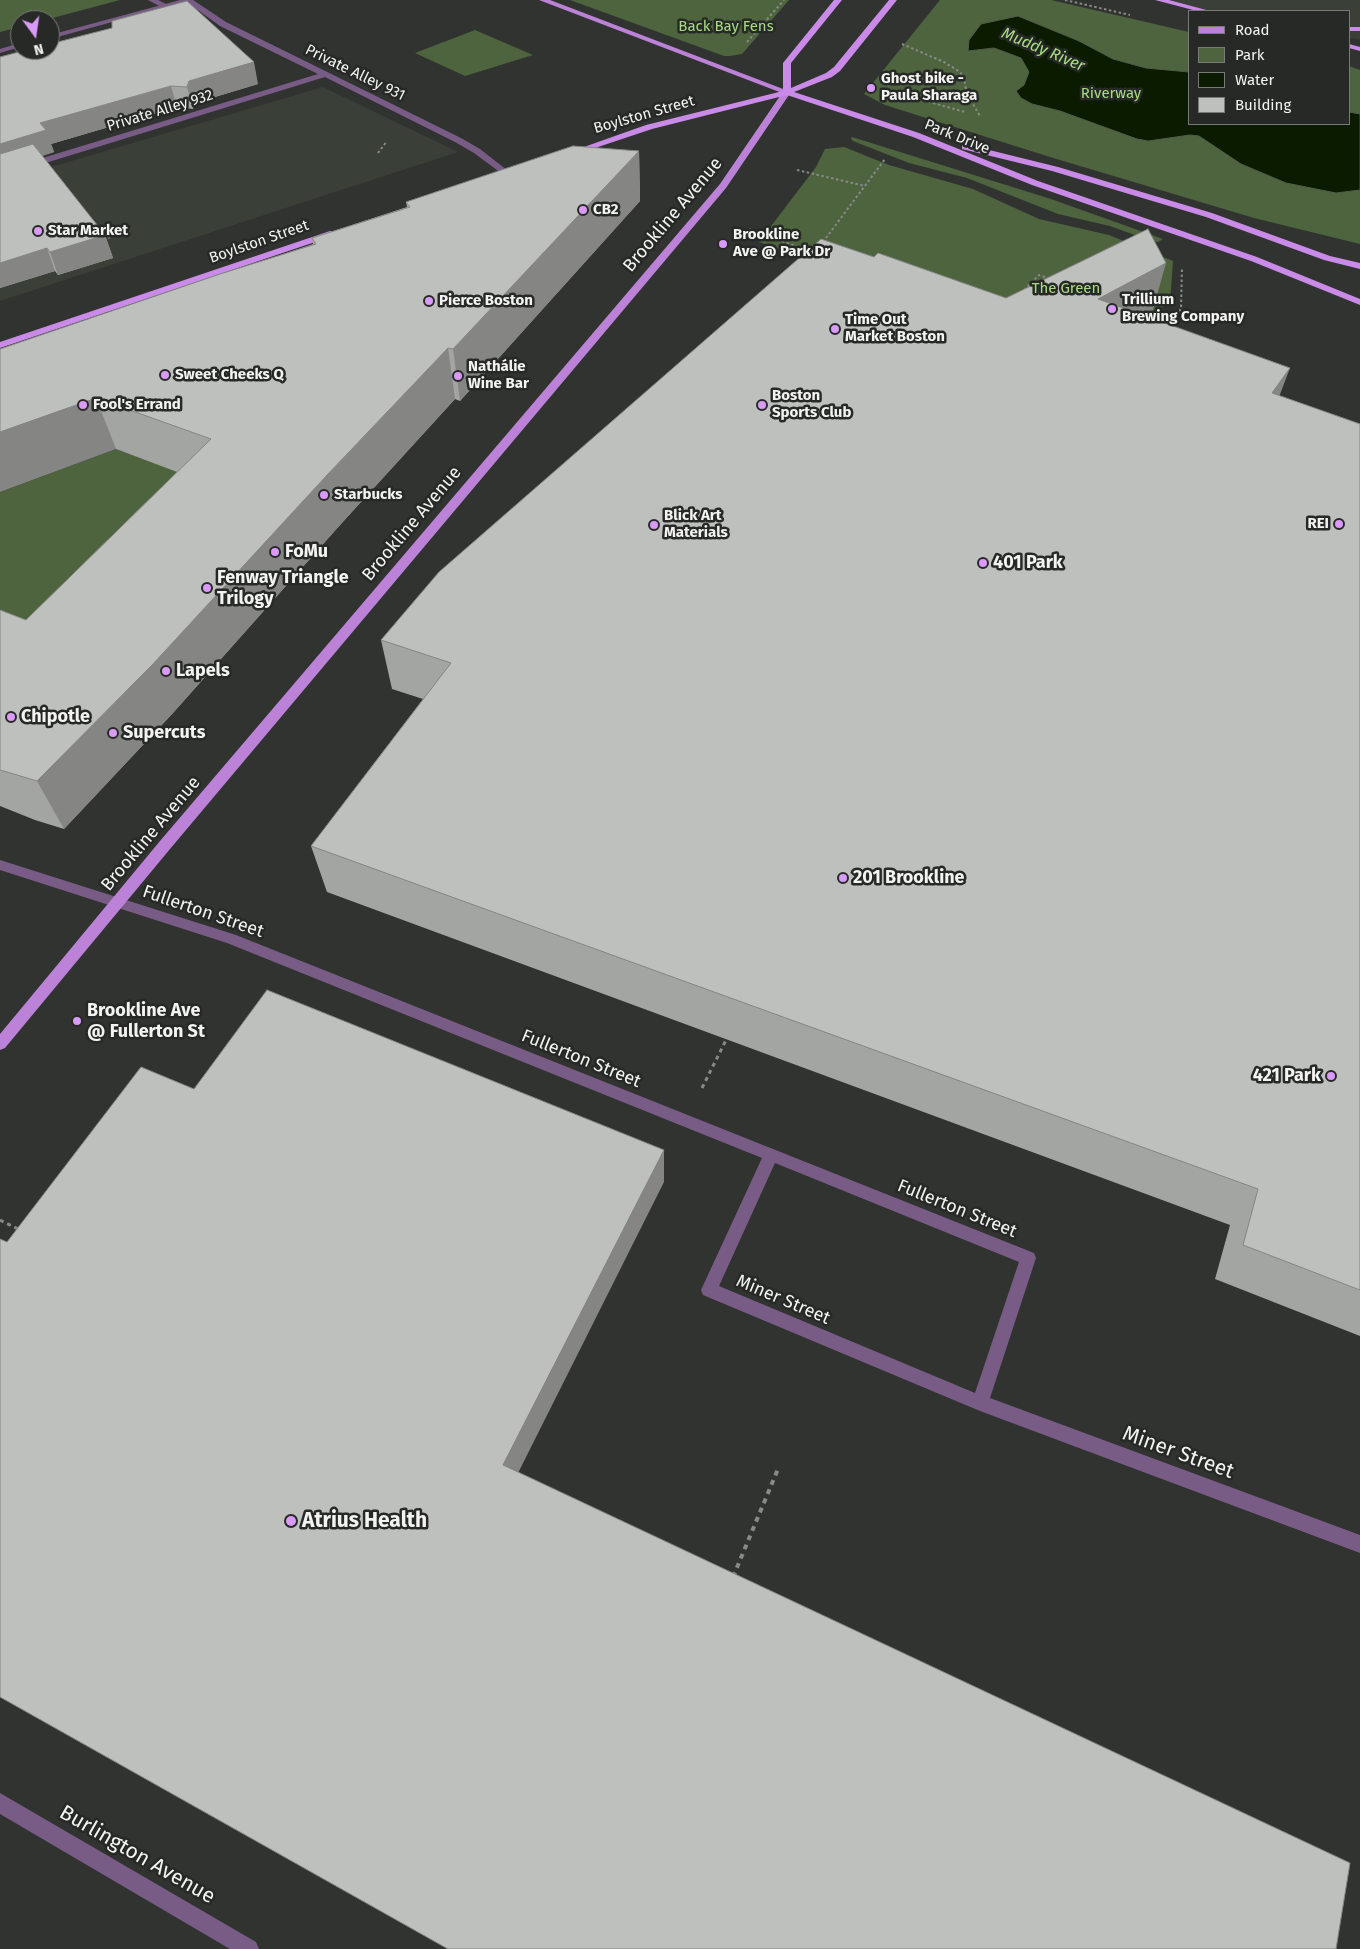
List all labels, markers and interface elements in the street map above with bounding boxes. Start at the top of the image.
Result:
north arrow [10,10,60,60]
legend [1188,10,1350,125]
park label: Back Bay Fens [678,18,774,36]
text: Road [1235,21,1270,39]
water label: Muddy River [999,24,1087,76]
text: N [32,40,45,58]
street label: Private Alley 931 [302,41,408,105]
text: Park [1235,46,1265,64]
place label: Ghost bike - Paula Sharaga [881,70,977,105]
text: Water [1235,71,1274,89]
marker: Ghost bike - Paula Sharaga [865,82,877,94]
park label: Riverway [1081,85,1141,103]
street label: Private Alley 932 [105,86,215,136]
street label: Boylston Street [592,92,696,138]
text: Building [1235,96,1291,114]
street label: Park Drive [922,116,992,158]
street label: Brookline Avenue [619,153,727,277]
place label: CB2 [593,201,618,219]
marker: CB2 [577,204,589,216]
street label: Boylston Street [207,217,311,267]
place label: Star Market [48,222,128,240]
marker: Star Market [32,225,44,237]
place label: Brookline Ave @ Park Dr [733,226,830,261]
marker: Brookline Ave @ Park Dr [717,238,729,250]
park label: The Green [1032,280,1100,298]
place label: Trillium Brewing Company [1122,291,1244,326]
place label: Pierce Boston [439,292,533,310]
marker: Pierce Boston [423,295,435,307]
marker: Trillium Brewing Company [1106,303,1118,315]
place label: Time Out Market Boston [845,311,945,346]
marker: Time Out Market Boston [829,323,841,335]
place label: Nathálie Wine Bar [468,358,529,393]
place label: Sweet Cheeks Q [175,366,284,384]
marker: Sweet Cheeks Q [159,369,171,381]
marker: Nathálie Wine Bar [452,370,464,382]
place label: Boston Sports Club [772,387,851,422]
place label: Fool's Errand [93,396,181,414]
marker: Fool's Errand [77,399,89,411]
marker: Boston Sports Club [756,399,768,411]
street label: Brookline Avenue [358,462,466,586]
place label: Starbucks [334,486,403,504]
marker: Starbucks [318,489,330,501]
place label: Blick Art Materials [664,507,728,542]
place label: REI [1307,515,1329,533]
marker: REI [1333,518,1345,530]
marker: Blick Art Materials [648,519,660,531]
place label: FoMu [285,541,328,563]
marker: FoMu [269,546,281,558]
place label: 401 Park [993,552,1063,574]
marker: 401 Park [977,557,989,569]
place label: Fenway Triangle Trilogy [217,567,349,610]
marker: Fenway Triangle Trilogy [201,582,213,594]
place label: Lapels [176,660,230,682]
marker: Lapels [160,665,172,677]
place label: Chipotle [21,706,90,728]
marker: Chipotle [5,711,17,723]
place label: Supercuts [123,722,205,744]
marker: Supercuts [107,727,119,739]
street label: Brookline Avenue [97,772,205,896]
place label: 201 Brookline [853,867,965,889]
marker: 201 Brookline [837,872,849,884]
street label: Fullerton Street [140,881,266,943]
place label: Brookline Ave @ Fullerton St [87,1000,205,1042]
marker: Brookline Ave @ Fullerton St [71,1015,83,1027]
street label: Fullerton Street [518,1025,644,1093]
place label: 421 Park [1253,1065,1321,1087]
marker: 421 Park [1325,1070,1337,1082]
street label: Fullerton Street [894,1175,1020,1243]
street label: Miner Street [733,1271,833,1329]
street label: Miner Street [1119,1421,1237,1485]
place label: Atrius Health [302,1508,427,1534]
marker: Atrius Health [284,1514,298,1528]
street label: Burlington Avenue [55,1800,219,1910]

